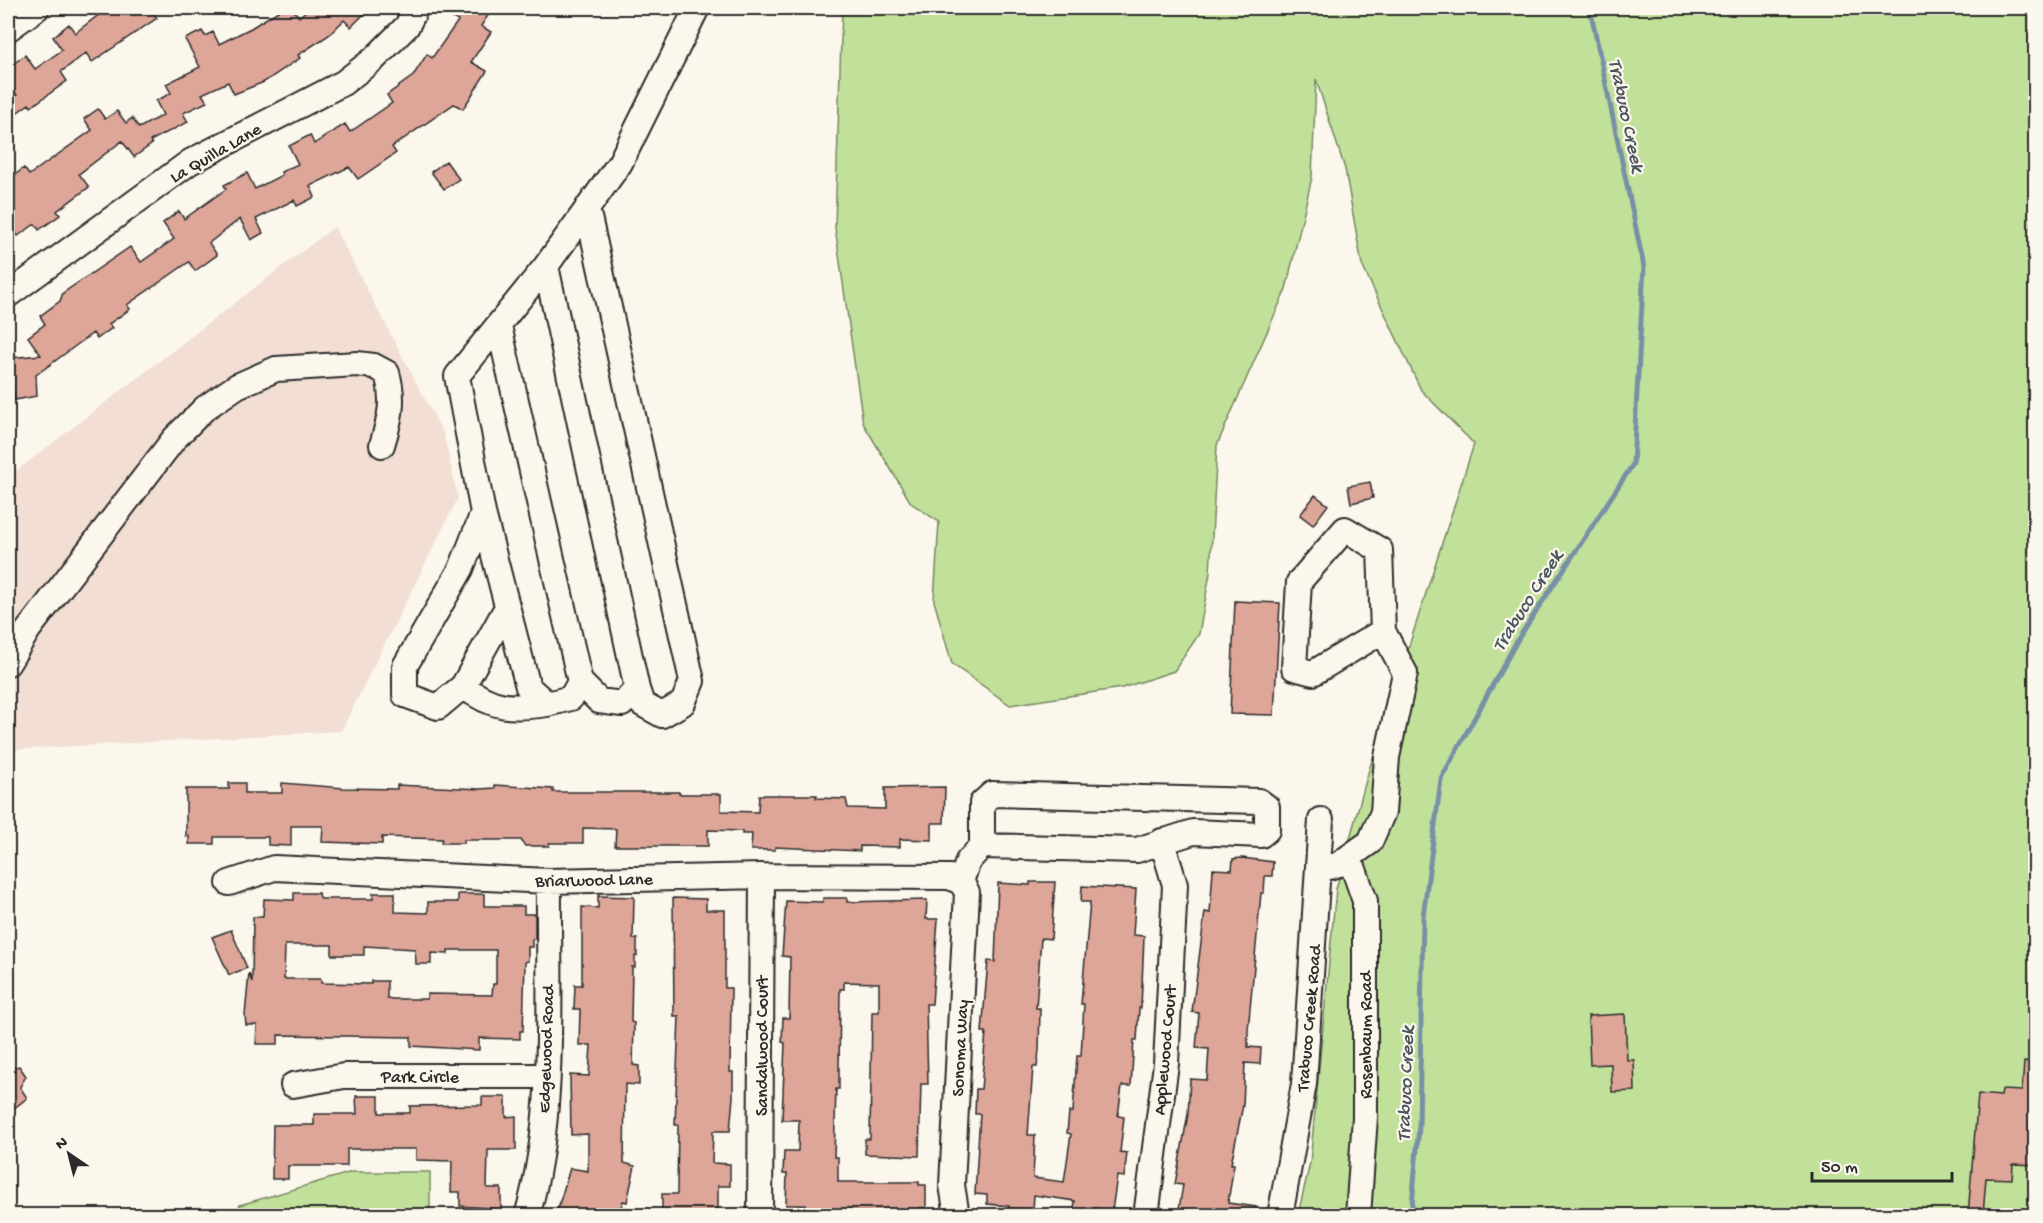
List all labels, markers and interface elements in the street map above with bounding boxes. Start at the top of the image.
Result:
water label: Trabuco Creek [1601,57,1648,177]
street label: La Quilla Lane [167,119,266,189]
water label: Trabuco Creek [1489,545,1570,657]
street label: Briarwood Lane [534,870,654,893]
street label: Trabuco Creek Road [1294,943,1327,1093]
street label: Rosenbaum Road [1357,970,1378,1099]
street label: Sandalwood Court [753,974,774,1116]
street label: Edgewood Road [535,983,560,1113]
street label: Applewood Court [1150,983,1183,1116]
street label: Sonoma Way [948,999,975,1097]
water label: Trabuco Creek [1394,1024,1421,1142]
street label: Park Circle [380,1068,460,1089]
north arrow [39,1124,99,1184]
text: N [53,1133,73,1155]
scale bar [1812,1145,1952,1183]
text: 50 m [1821,1158,1858,1179]

